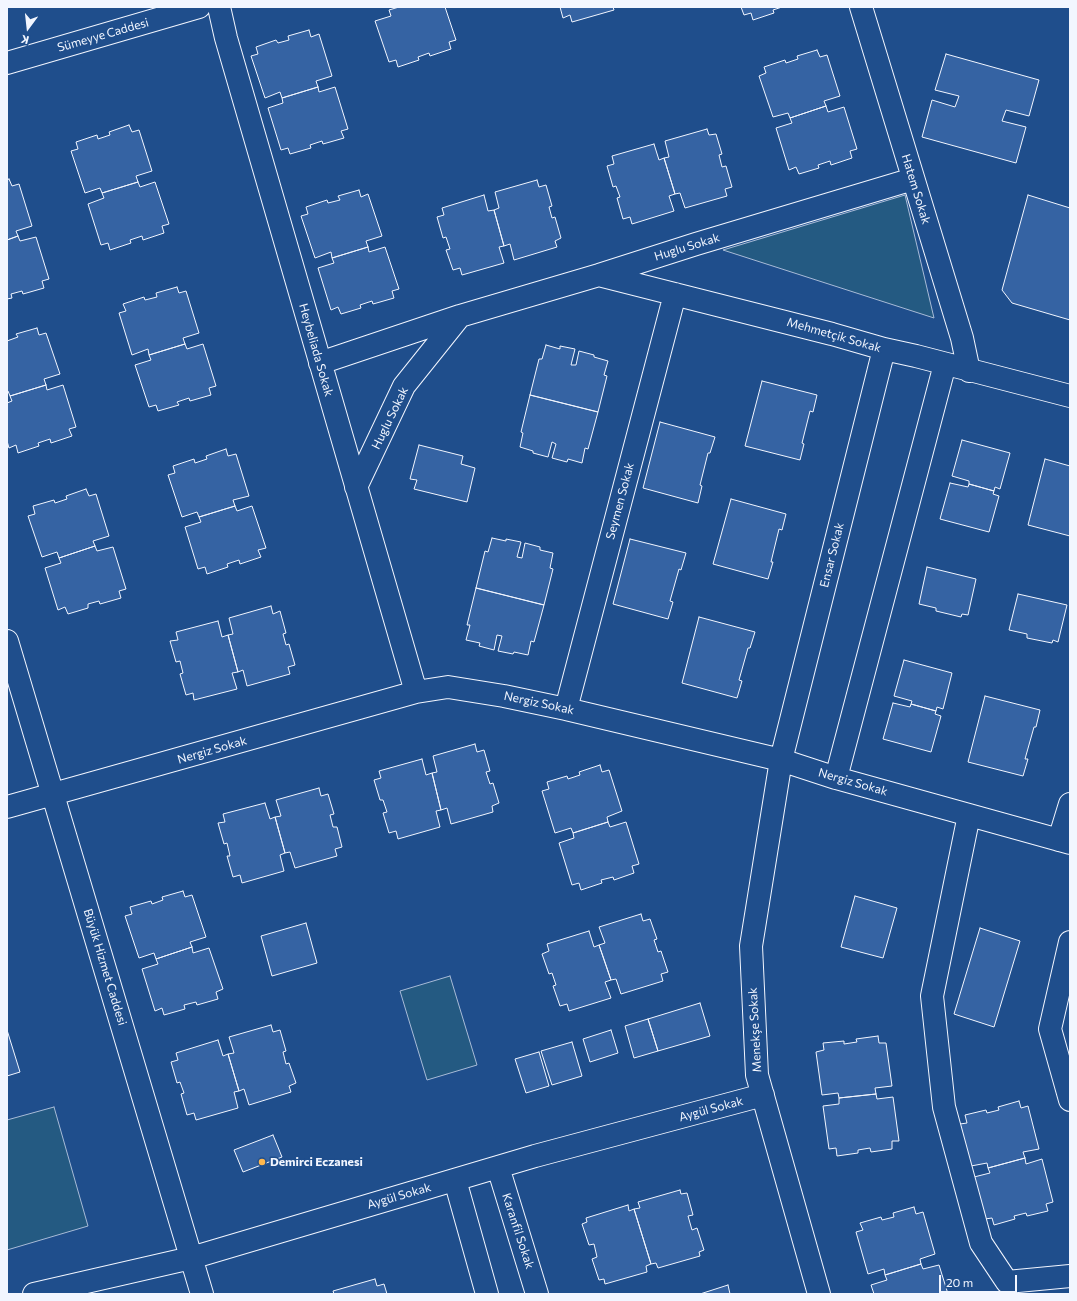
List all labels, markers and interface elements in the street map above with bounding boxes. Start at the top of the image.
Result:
north arrow [8,8,48,48]
street label: Sümeyye Caddesi [56,15,150,55]
text: K [19,33,30,47]
street label: Hatem Sokak [898,152,934,226]
street label: Huglu Sokak [653,230,721,264]
street label: Heybeliada Sokak [296,302,336,398]
street label: Mehmetçik Sokak [785,315,883,355]
street label: Huglu Sokak [369,384,411,452]
street label: Seymen Sokak [603,461,637,541]
street label: Ensar Sokak [817,521,847,589]
street label: Nergiz Sokak [503,689,575,717]
street label: Nergiz Sokak [176,733,248,767]
street label: Nergiz Sokak [817,765,889,799]
street label: Büyük Hizmet Caddesi [80,907,130,1027]
street label: Menekşe Sokak [746,987,764,1073]
street label: Aygül Sokak [677,1094,745,1124]
place label: Demirci Eczanesi [270,1155,363,1169]
marker: Demirci Eczanesi [257,1157,267,1167]
street label: Aygül Sokak [365,1180,433,1212]
street label: Karanfil Sokak [499,1191,537,1271]
scale bar [941,1267,1019,1293]
text: 20 m [946,1275,973,1289]

